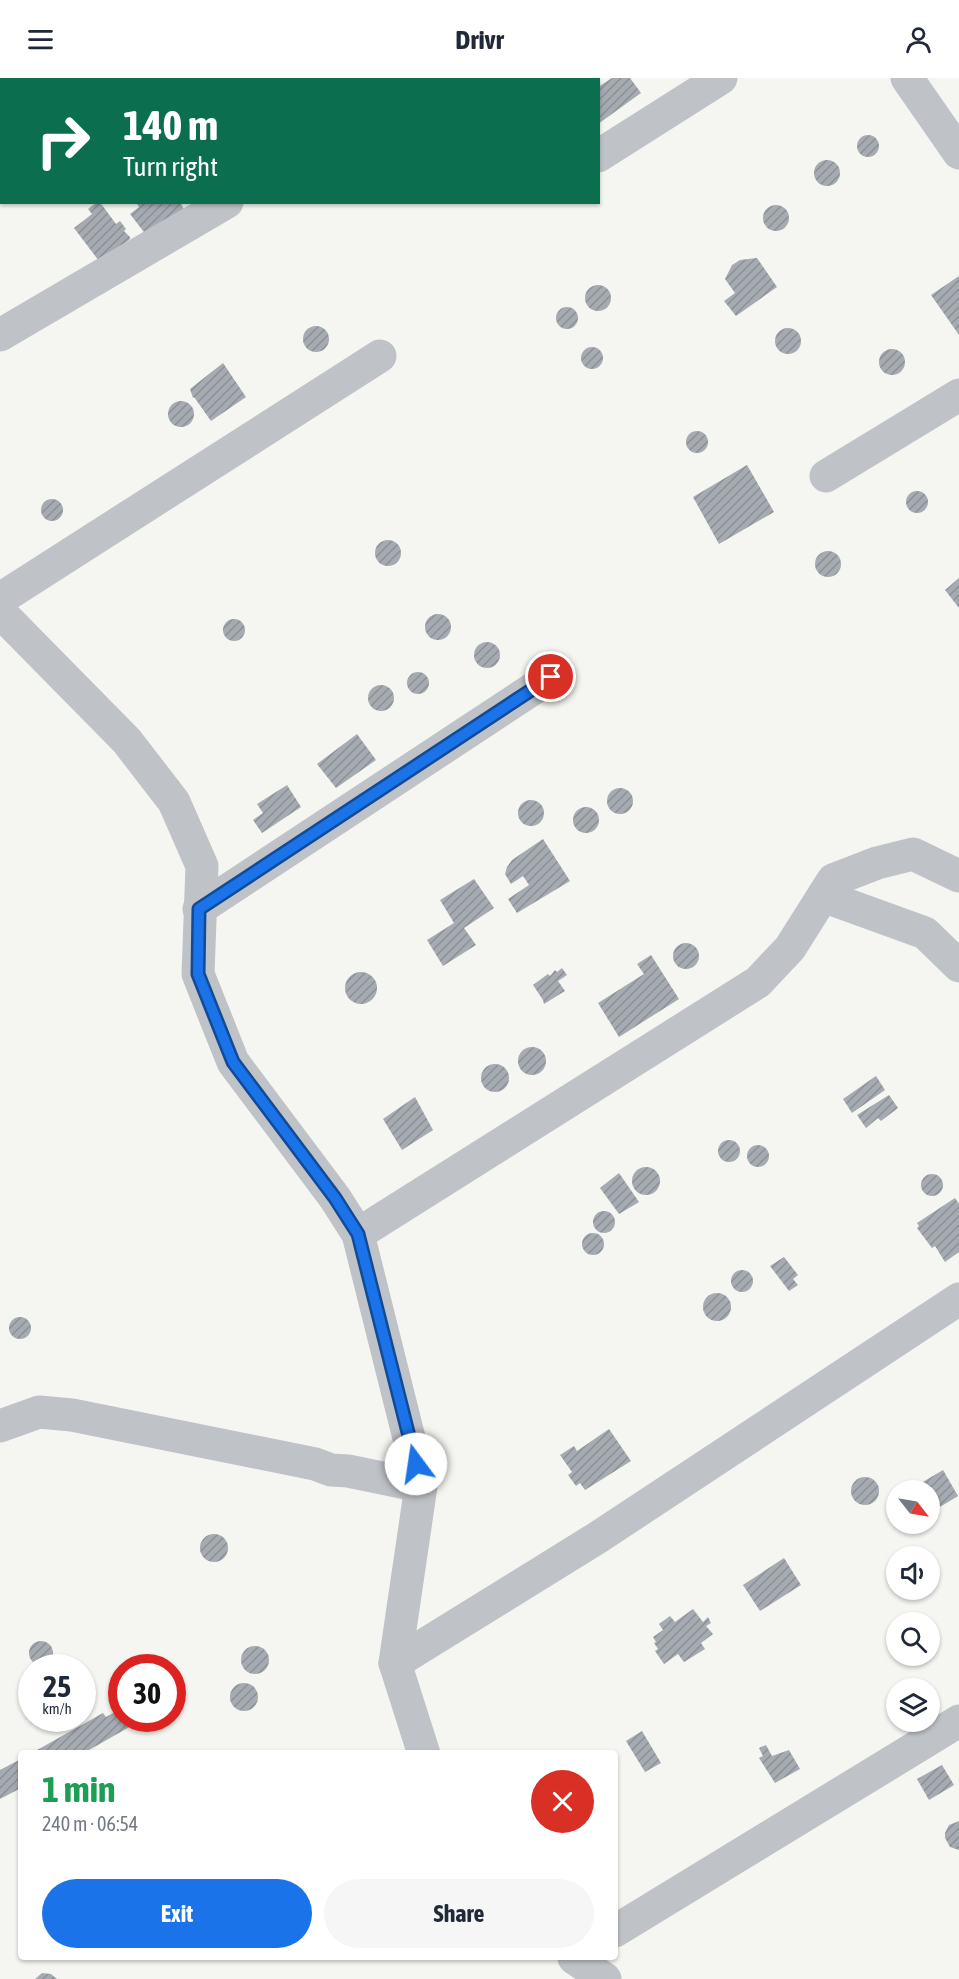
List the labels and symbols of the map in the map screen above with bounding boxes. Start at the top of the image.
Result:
pin [525,651,576,702]
position arrow [384,1432,448,1496]
north arrow [886,1480,940,1534]
speed limit sign: 30 [108,1654,186,1732]

